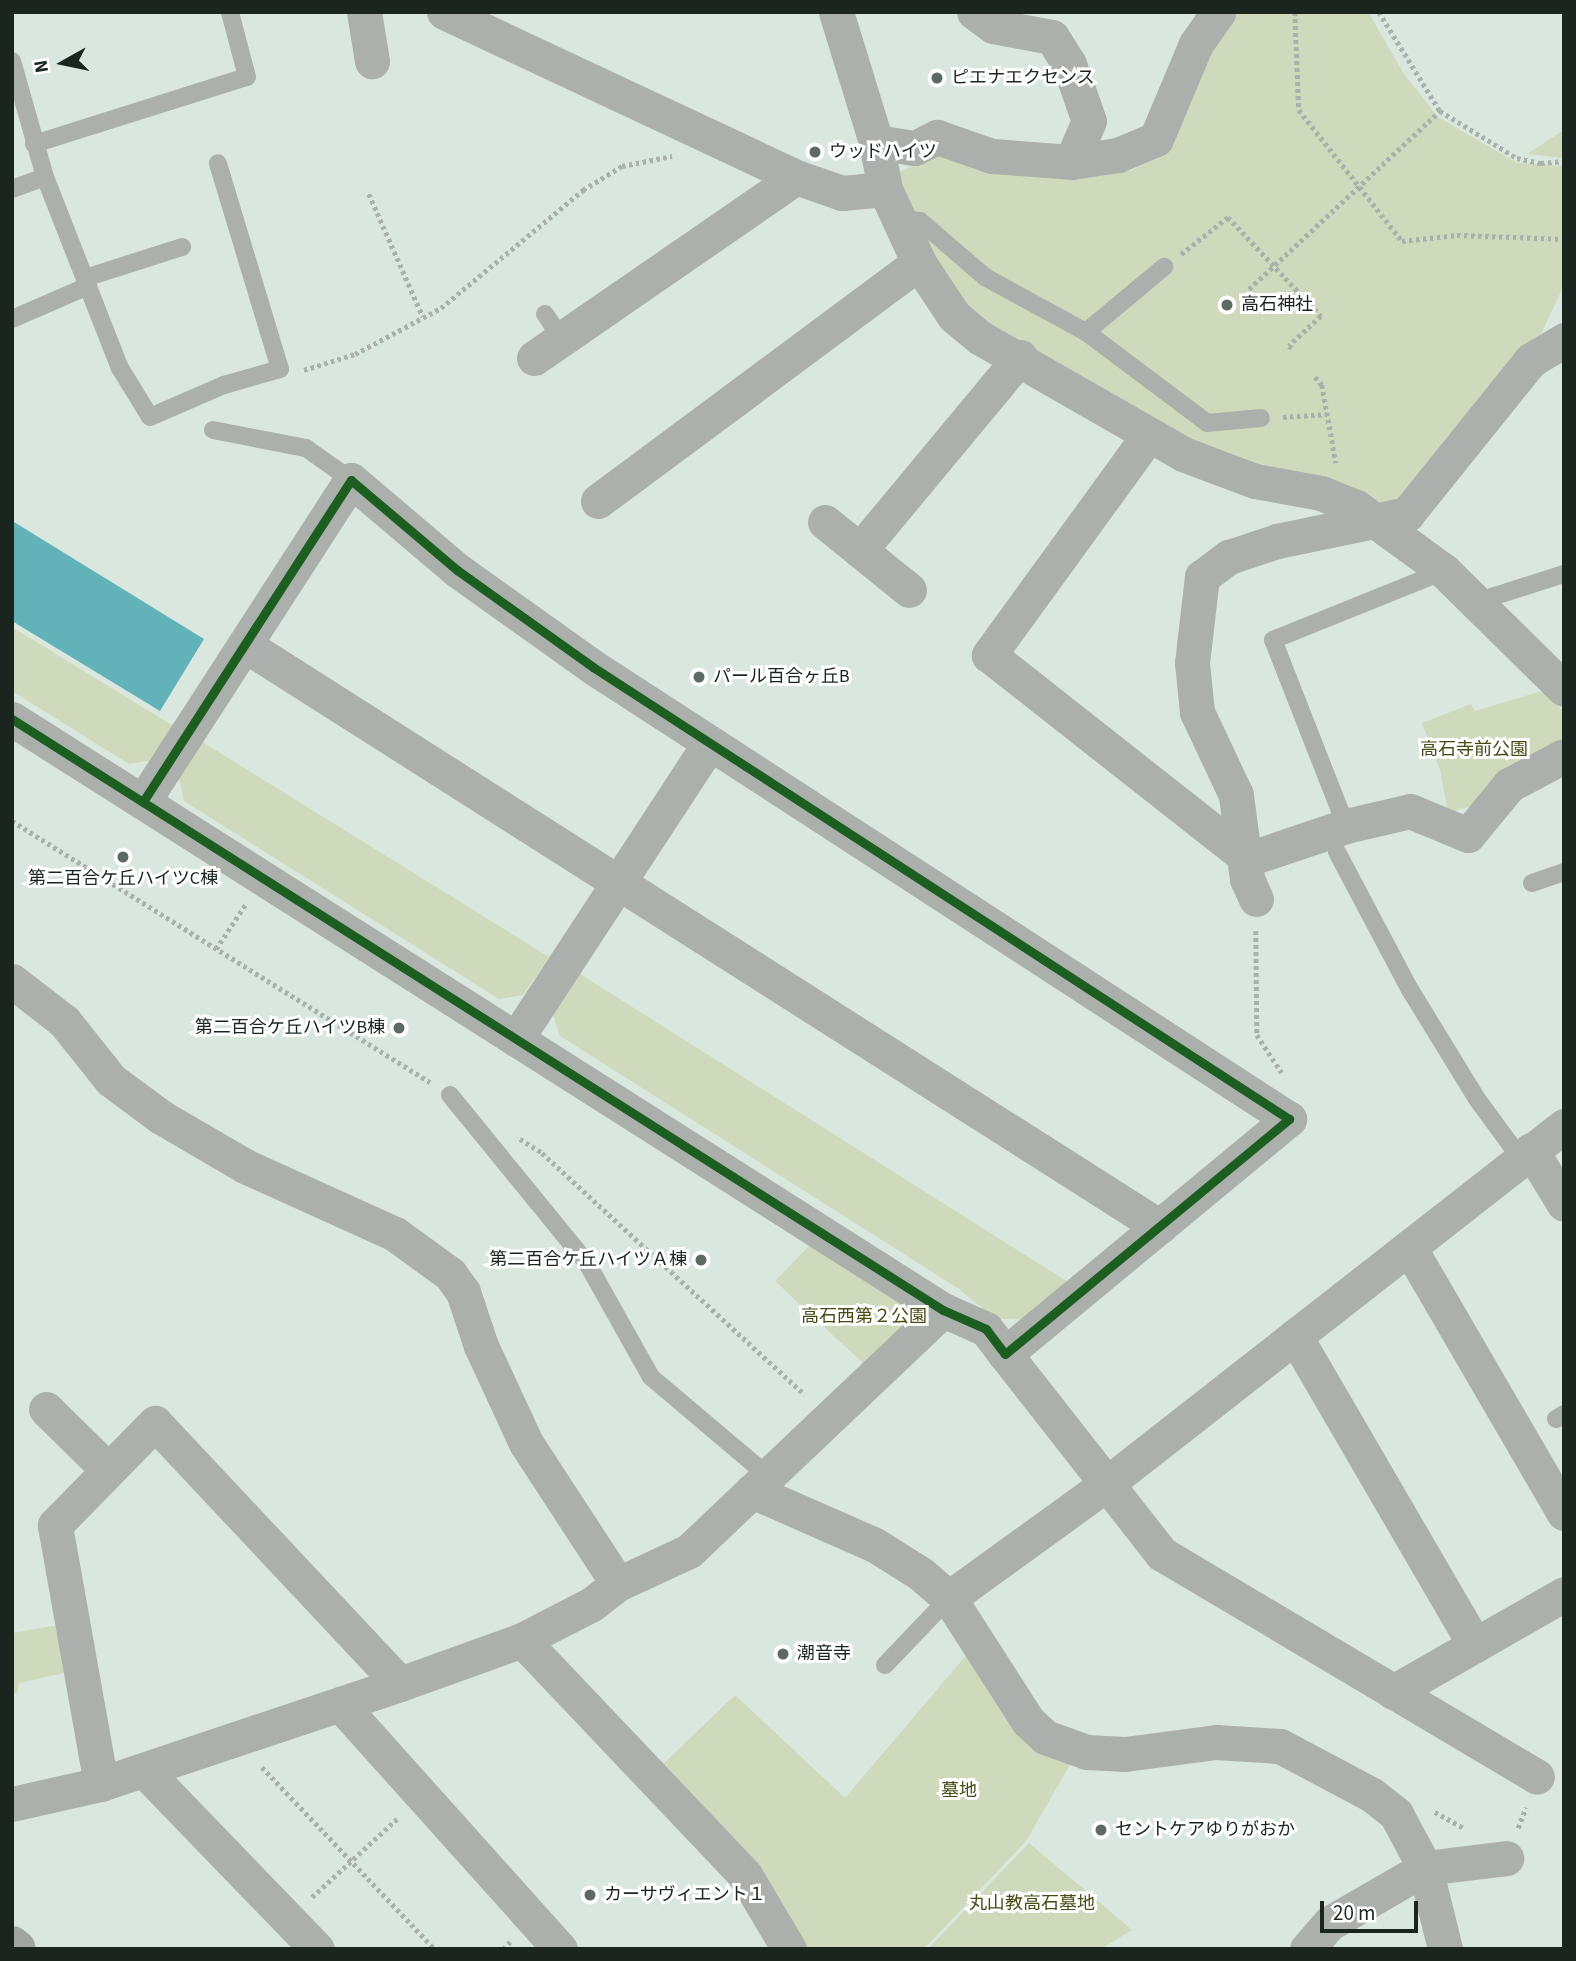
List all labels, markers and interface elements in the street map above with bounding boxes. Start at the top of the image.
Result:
north arrow [28,28,98,98]
text: N [27,58,56,75]
place label: ピエナエクセンス [951,67,1095,89]
marker: ピエナエクセンス [929,70,945,86]
place label: ウッドハイツ [829,141,937,163]
marker: ウッドハイツ [807,144,823,160]
place label: 高石神社 [1241,294,1313,316]
marker: 高石神社 [1219,297,1235,313]
place label: パール百合ヶ丘B [713,666,850,688]
marker: パール百合ヶ丘B [691,669,707,685]
park label: 高石寺前公園 [1420,739,1528,761]
marker: 第二百合ケ丘ハイツC棟 [115,849,131,865]
place label: 第二百合ケ丘ハイツC棟 [28,868,218,890]
place label: 第二百合ケ丘ハイツB棟 [194,1017,385,1039]
marker: 第二百合ケ丘ハイツB棟 [391,1020,407,1036]
place label: 第二百合ケ丘ハイツＡ棟 [489,1249,687,1271]
marker: 第二百合ケ丘ハイツＡ棟 [693,1252,709,1268]
park label: 高石西第２公園 [801,1306,927,1328]
place label: 潮音寺 [797,1643,851,1665]
marker: 潮音寺 [775,1646,791,1662]
park label: 墓地 [941,1780,977,1802]
place label: セントケアゆりがおか [1115,1819,1295,1841]
marker: セントケアゆりがおか [1093,1822,1109,1838]
place label: カーサヴィエント１ [604,1884,766,1906]
marker: カーサヴィエント１ [582,1887,598,1903]
scale bar [1324,1888,1422,1932]
park label: 丸山教高石墓地 [969,1893,1095,1915]
text: 20 m [1333,1898,1375,1928]

